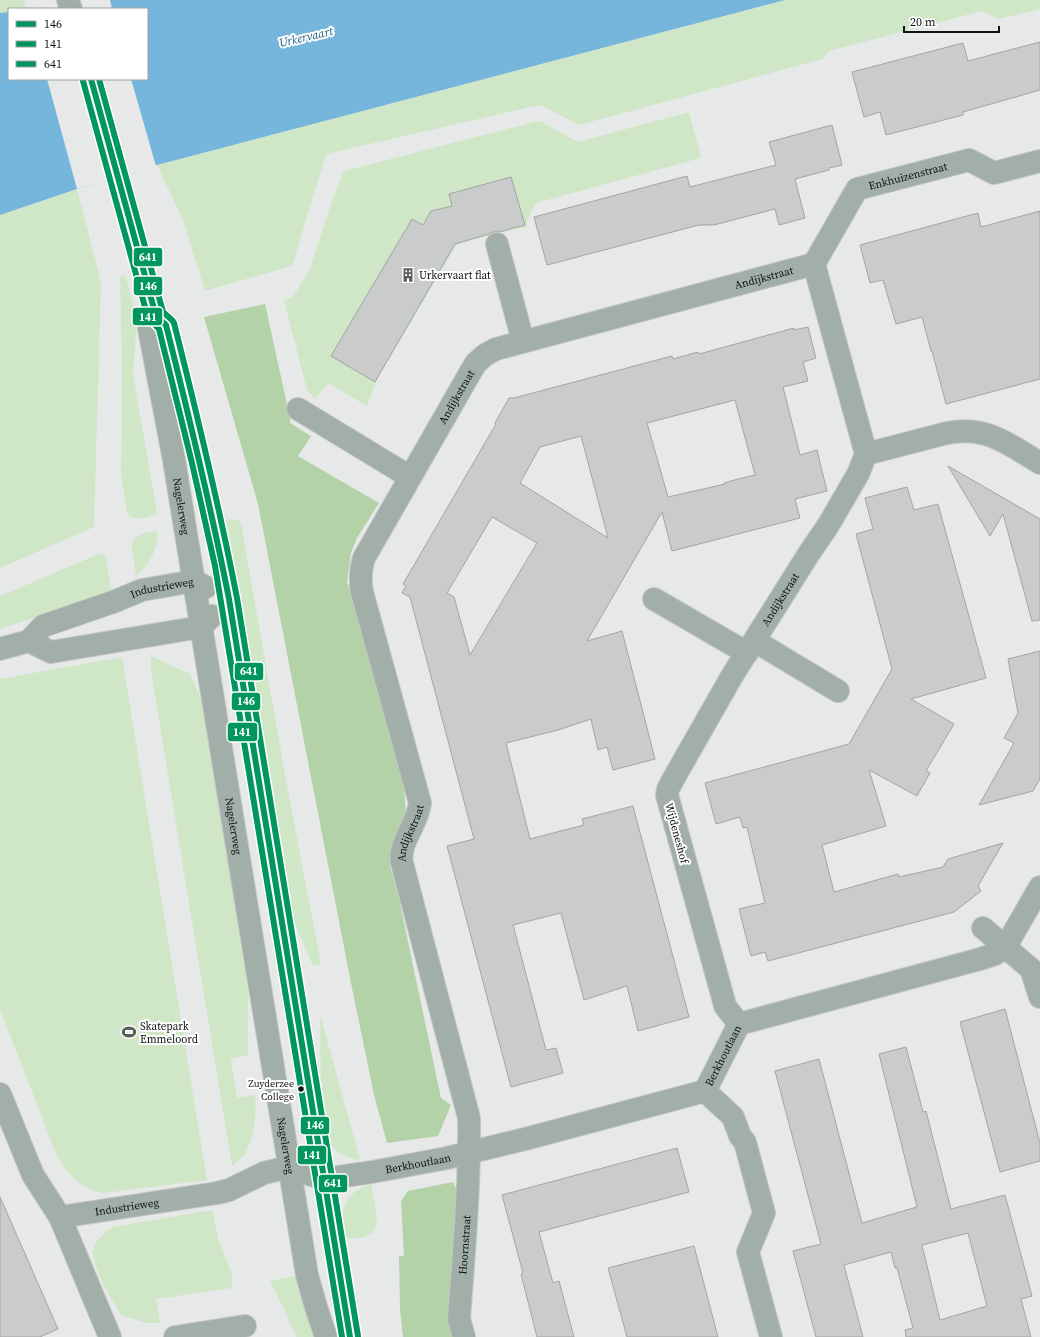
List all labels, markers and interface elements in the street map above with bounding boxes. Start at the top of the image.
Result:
legend [8,8,148,80]
scale bar [904,8,999,34]
text: 20 m [910,14,936,30]
text: 146 [44,16,62,32]
water label: Urkervaart [277,23,336,51]
text: 141 [44,36,62,52]
text: 641 [44,56,62,72]
street label: Enkhuizenstraat [867,159,949,194]
line badge: 641 [133,247,163,267]
text: 641 [139,250,157,265]
street label: Andijkstraat [733,263,795,293]
building icon: Urkervaart flat [400,267,416,283]
place label: Urkervaart flat [419,268,491,283]
line badge: 146 [133,276,163,296]
text: 146 [139,279,157,294]
line badge: 141 [132,307,163,326]
text: 141 [139,310,157,325]
street label: Andijkstraat [435,367,478,427]
street label: Nagelerweg [169,477,193,536]
street label: Andijkstraat [758,570,803,629]
street label: Industrieweg [128,574,195,602]
line badge: 641 [234,662,264,681]
text: 641 [240,664,258,679]
line badge: 146 [231,692,261,711]
text: 146 [237,694,255,709]
line badge: 141 [227,722,258,742]
text: 141 [233,725,251,740]
street label: Nagelerweg [221,796,245,856]
street label: Wijdeneshof [661,801,692,866]
street label: Andijkstraat [394,803,428,862]
place label: Skatepark Emmeloord [140,1019,199,1047]
street label: Berkhoutlaan [702,1022,745,1089]
sports icon: Skatepark Emmeloord [121,1024,137,1040]
place label: Zuyderzee College [248,1077,294,1103]
marker: Zuyderzee College [296,1084,306,1094]
street label: Nagelerweg [273,1116,298,1176]
line badge: 146 [300,1116,330,1135]
text: 146 [306,1118,324,1133]
line badge: 141 [297,1145,327,1165]
text: 141 [303,1148,321,1163]
street label: Berkhoutlaan [384,1150,453,1177]
line badge: 641 [318,1174,348,1193]
text: 641 [324,1176,342,1191]
street label: Industrieweg [94,1195,160,1220]
street label: Hoornstraat [455,1214,474,1275]

